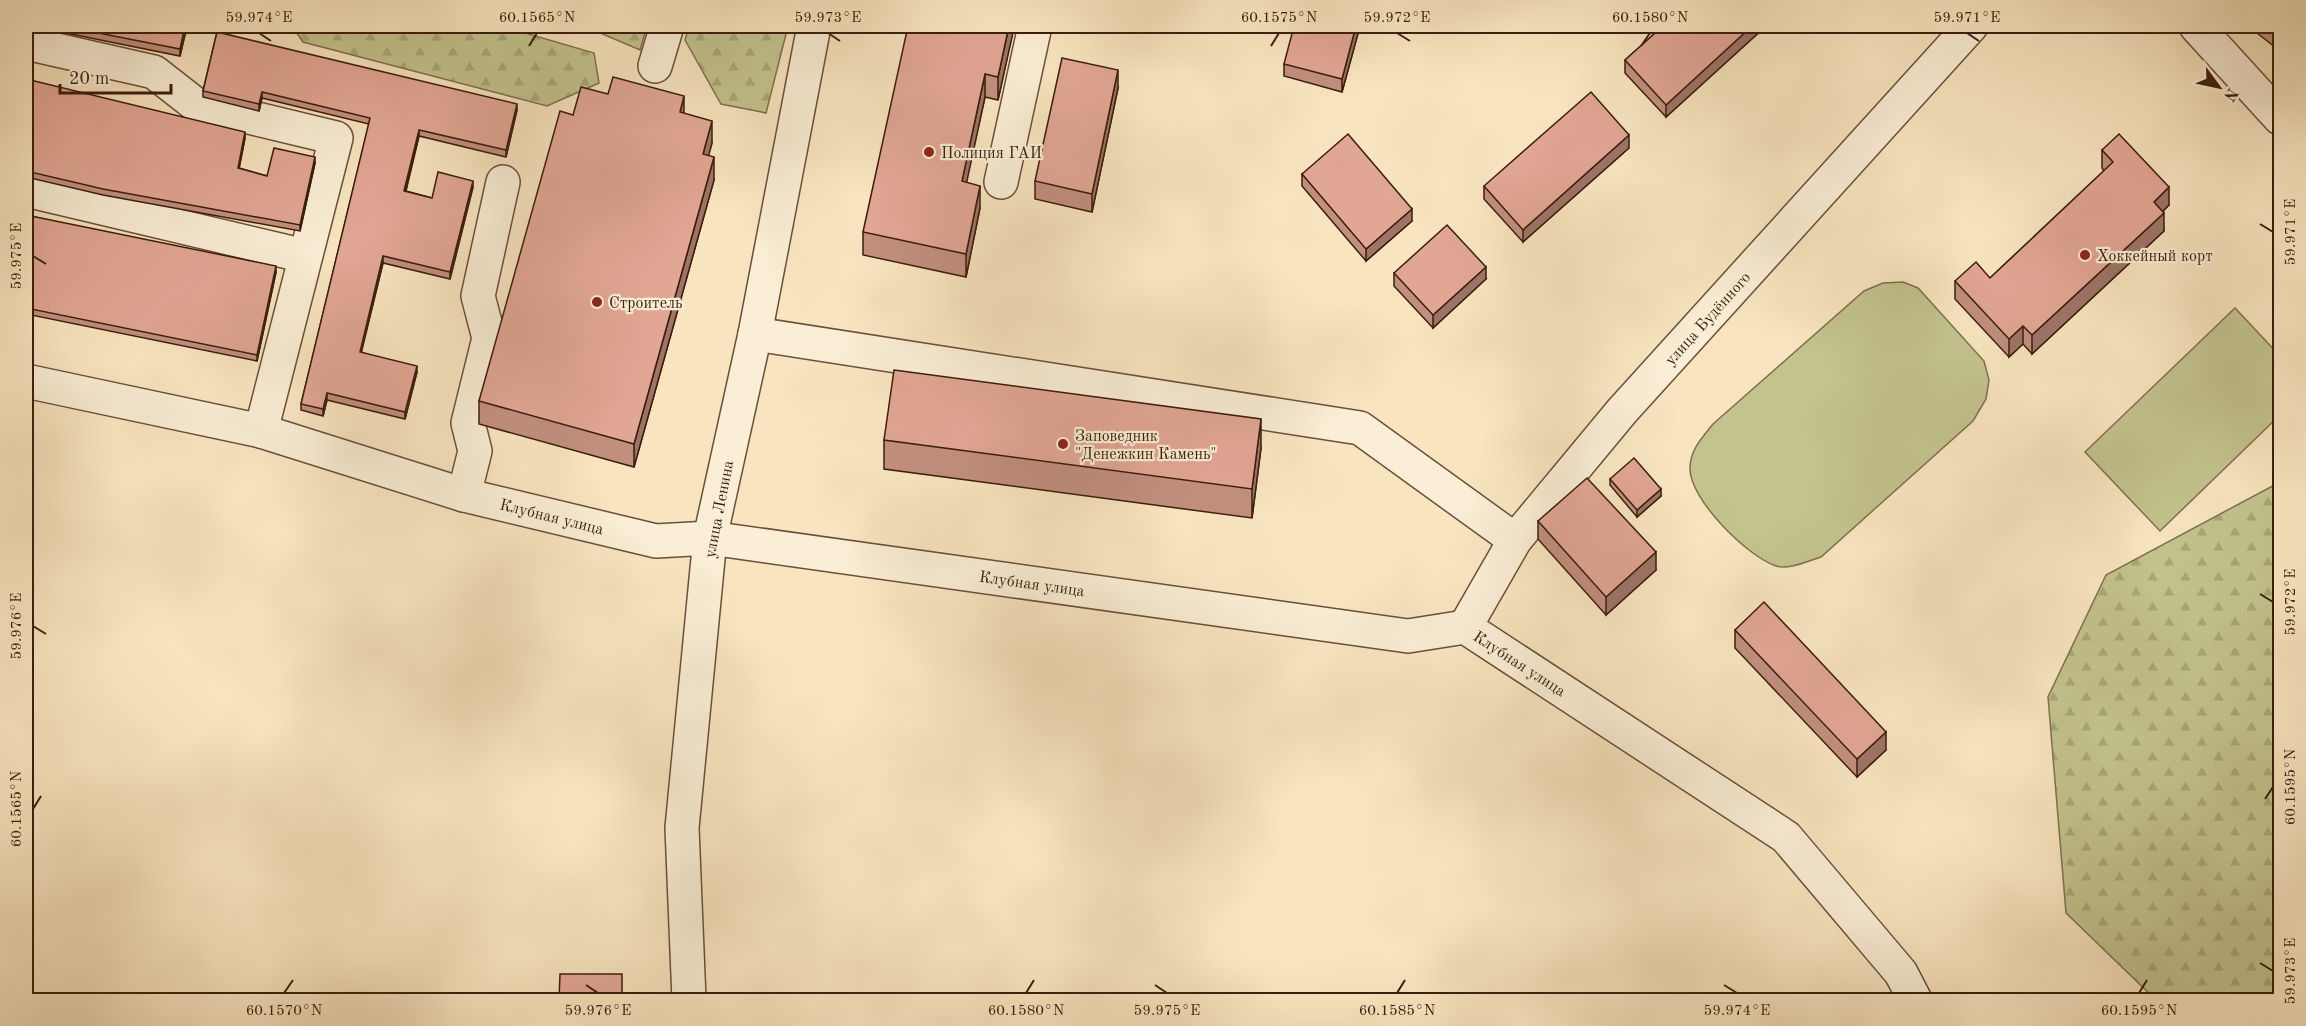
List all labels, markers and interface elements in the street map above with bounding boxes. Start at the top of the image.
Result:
text: 59.974°E [226,11,292,26]
text: 60.1565°N [499,11,576,26]
text: 59.973°E [795,11,861,26]
text: 60.1575°N [1241,11,1318,26]
text: 59.972°E [1364,11,1430,26]
text: 60.1580°N [1612,11,1689,26]
text: 59.971°E [1934,11,2000,26]
scale bar [60,57,171,95]
north arrow [2189,57,2249,117]
text: 20 m [69,70,109,88]
text: N [2219,85,2240,104]
marker: Полиция ГАИ [922,145,936,159]
place label: Полиция ГАИ [941,146,1042,162]
text: 59.971°E [2284,199,2299,265]
text: 59.975°E [10,223,25,289]
marker: Хоккейный корт [2078,248,2092,262]
place label: Хоккейный корт [2097,249,2213,265]
street label: улица Будённого [1663,270,1754,369]
marker: Строитель [590,295,604,309]
place label: Строитель [609,296,683,312]
place label: Заповедник "Денежкин Камень" [1075,429,1217,463]
marker: Заповедник "Денежкин Камень" [1056,437,1070,451]
street label: улица Ленина [703,459,737,560]
street label: Клубная улица [498,497,605,539]
text: 59.972°E [2284,569,2299,635]
street label: Клубная улица [978,570,1086,600]
text: 59.976°E [10,593,25,659]
street label: Клубная улица [1470,629,1568,700]
text: 60.1595°N [2284,748,2299,825]
text: 60.1565°N [10,770,25,847]
text: 59.973°E [2284,938,2299,1004]
text: 60.1570°N [246,1004,323,1019]
text: 59.976°E [565,1004,631,1019]
text: 60.1580°N [988,1004,1065,1019]
text: 59.975°E [1134,1004,1200,1019]
text: 60.1585°N [1359,1004,1436,1019]
text: 59.974°E [1704,1004,1770,1019]
text: 60.1595°N [2101,1004,2178,1019]

